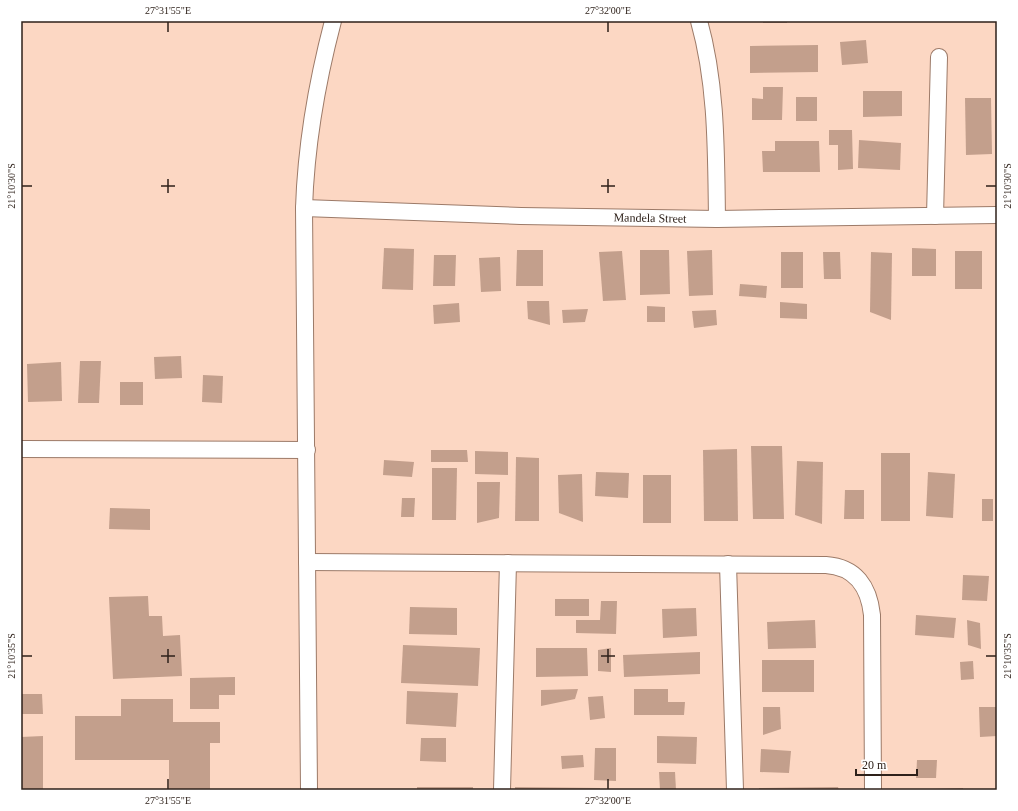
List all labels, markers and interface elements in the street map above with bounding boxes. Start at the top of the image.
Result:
text: 27°31'55"E [145,5,191,16]
text: 27°32'00"E [585,5,631,16]
text: 21°10'30"S [6,163,17,209]
text: 21°10'30"S [1002,163,1013,209]
street label: Mandela Street [613,210,687,226]
text: 21°10'35"S [6,633,17,679]
text: 21°10'35"S [1002,633,1013,679]
scale bar [856,751,917,777]
text: 20 m [862,758,887,772]
text: 27°31'55"E [145,795,191,806]
text: 27°32'00"E [585,795,631,806]

